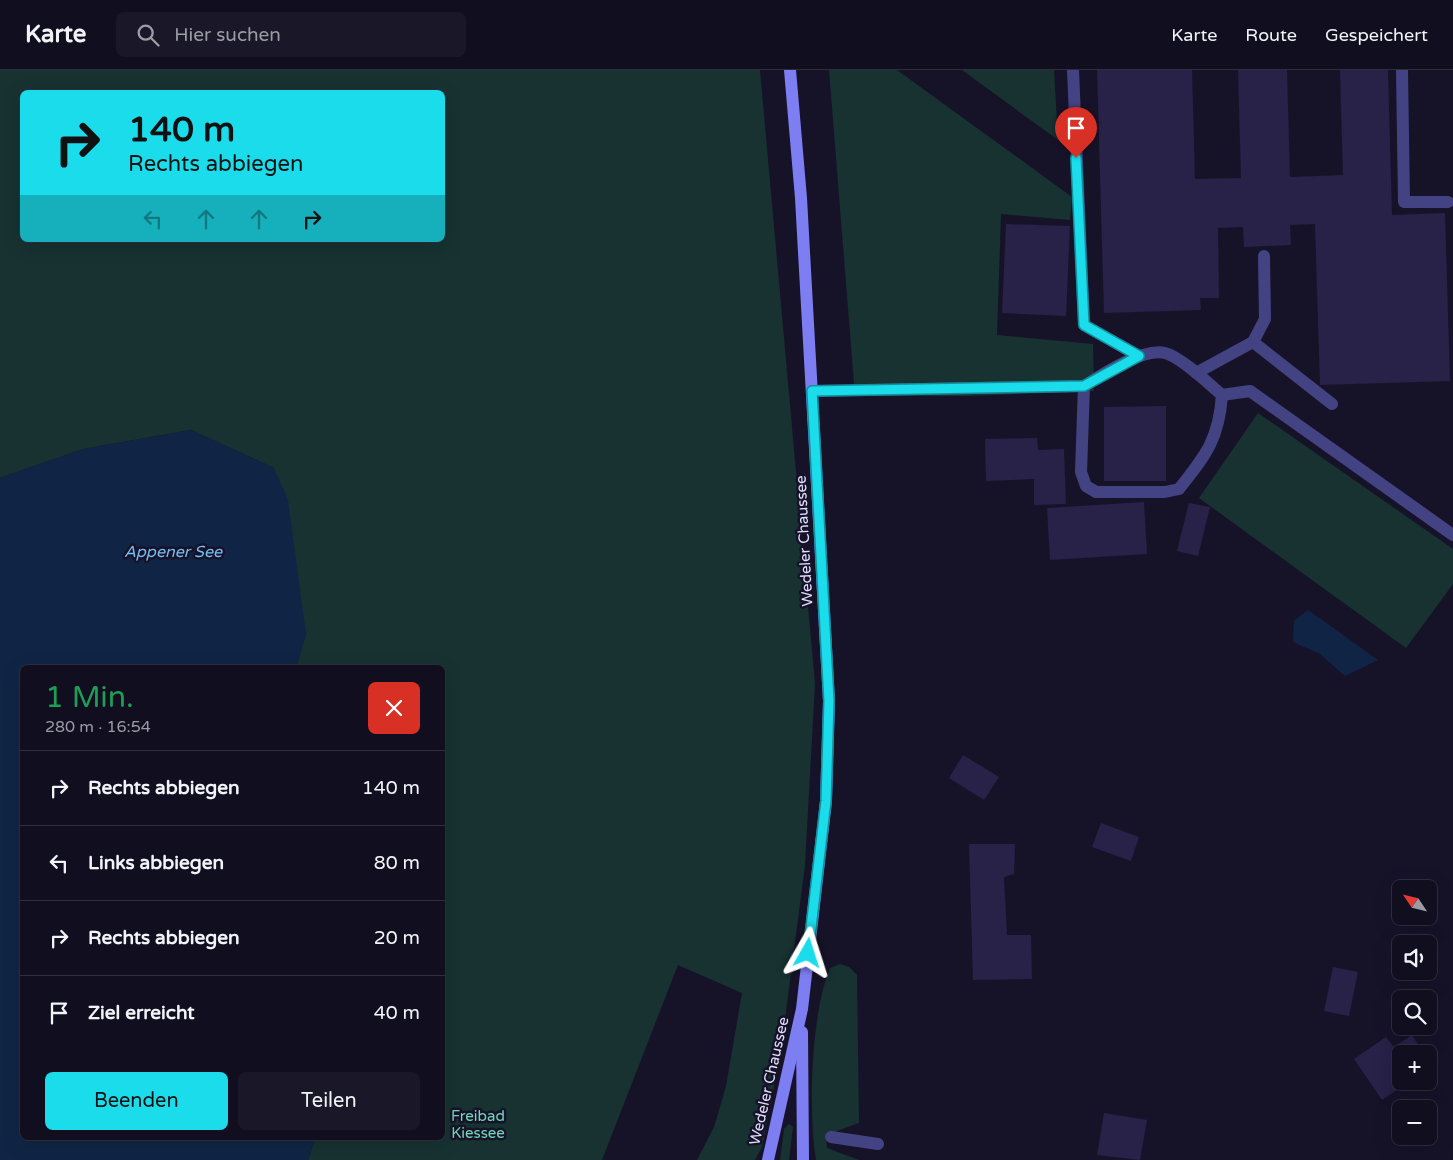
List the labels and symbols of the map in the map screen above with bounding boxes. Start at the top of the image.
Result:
pin [1055,107,1097,158]
street label: Wedeler Chaussee [792,475,816,607]
water label: Appener See [124,542,223,562]
north arrow [1392,880,1438,925]
position arrow [781,926,833,978]
street label: Wedeler Chaussee [745,1015,793,1147]
park label: Freibad Kiessee [451,1107,505,1142]

